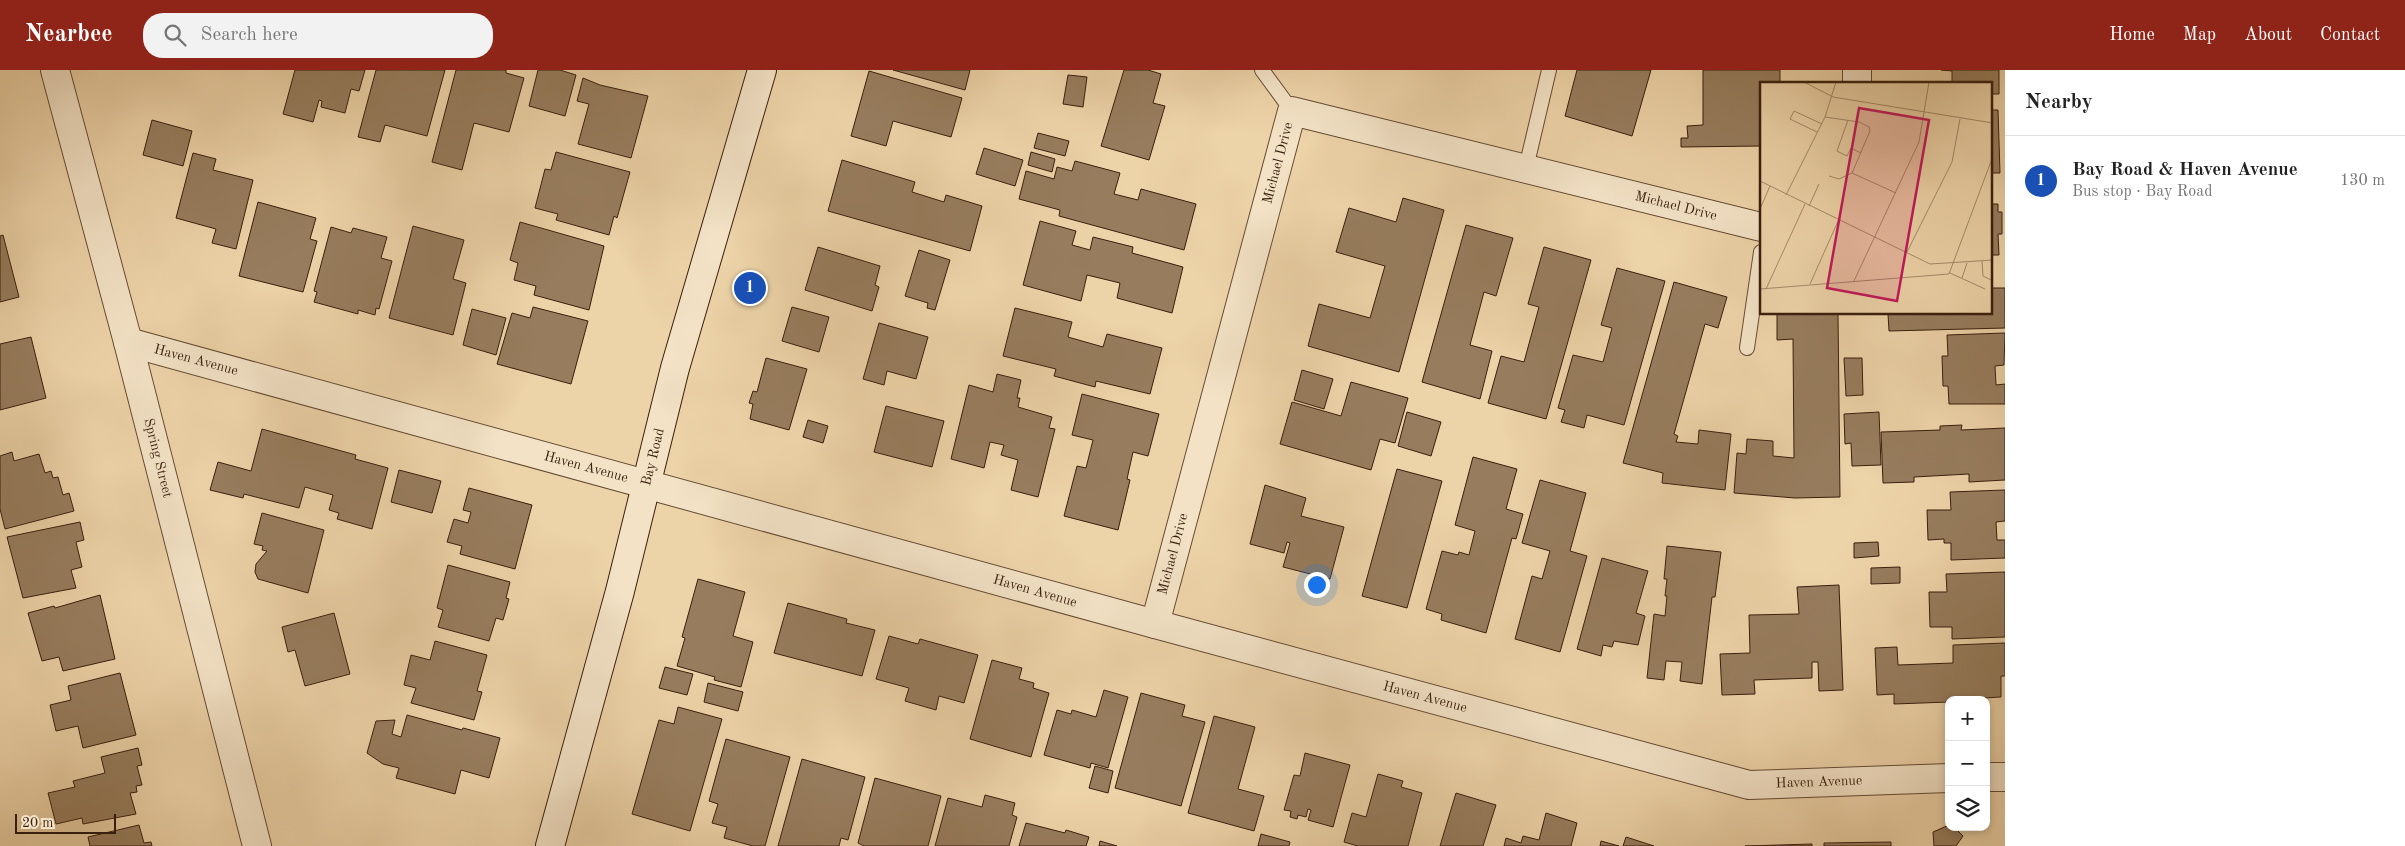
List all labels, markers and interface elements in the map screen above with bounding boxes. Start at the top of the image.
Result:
search box [143,13,493,58]
icon: search [161,21,189,49]
text: Nearbee [25,23,113,47]
text: Search here [201,26,298,45]
text: Home [2109,26,2155,44]
text: Map [2183,26,2216,44]
text: About [2244,26,2292,44]
text: Contact [2320,26,2380,44]
inset map [1760,82,1992,315]
text: Nearby [2025,92,2093,113]
street label: Michael Drive [1260,121,1296,205]
text: Bay Road & Haven Avenue [2072,161,2298,180]
text: 1 [2036,173,2046,189]
text: 130 m [2340,173,2385,189]
text: Bus stop · Bay Road [2072,184,2213,200]
street label: Michael Drive [1634,189,1718,223]
pin: 1 [734,269,766,307]
street label: Haven Avenue [152,342,240,378]
street label: Spring Street [141,417,175,499]
street label: Bay Road [639,427,667,487]
street label: Haven Avenue [542,449,630,485]
street label: Michael Drive [1155,512,1191,596]
street label: Haven Avenue [991,572,1079,610]
your location [1304,572,1330,598]
street label: Haven Avenue [1381,679,1469,715]
map controls [1945,696,1990,831]
button: + [1945,696,1990,741]
button: − [1945,741,1990,786]
street label: Haven Avenue [1775,773,1863,791]
button: layers [1945,786,1990,831]
scale bar [15,811,116,834]
text: 20 m [22,816,53,830]

